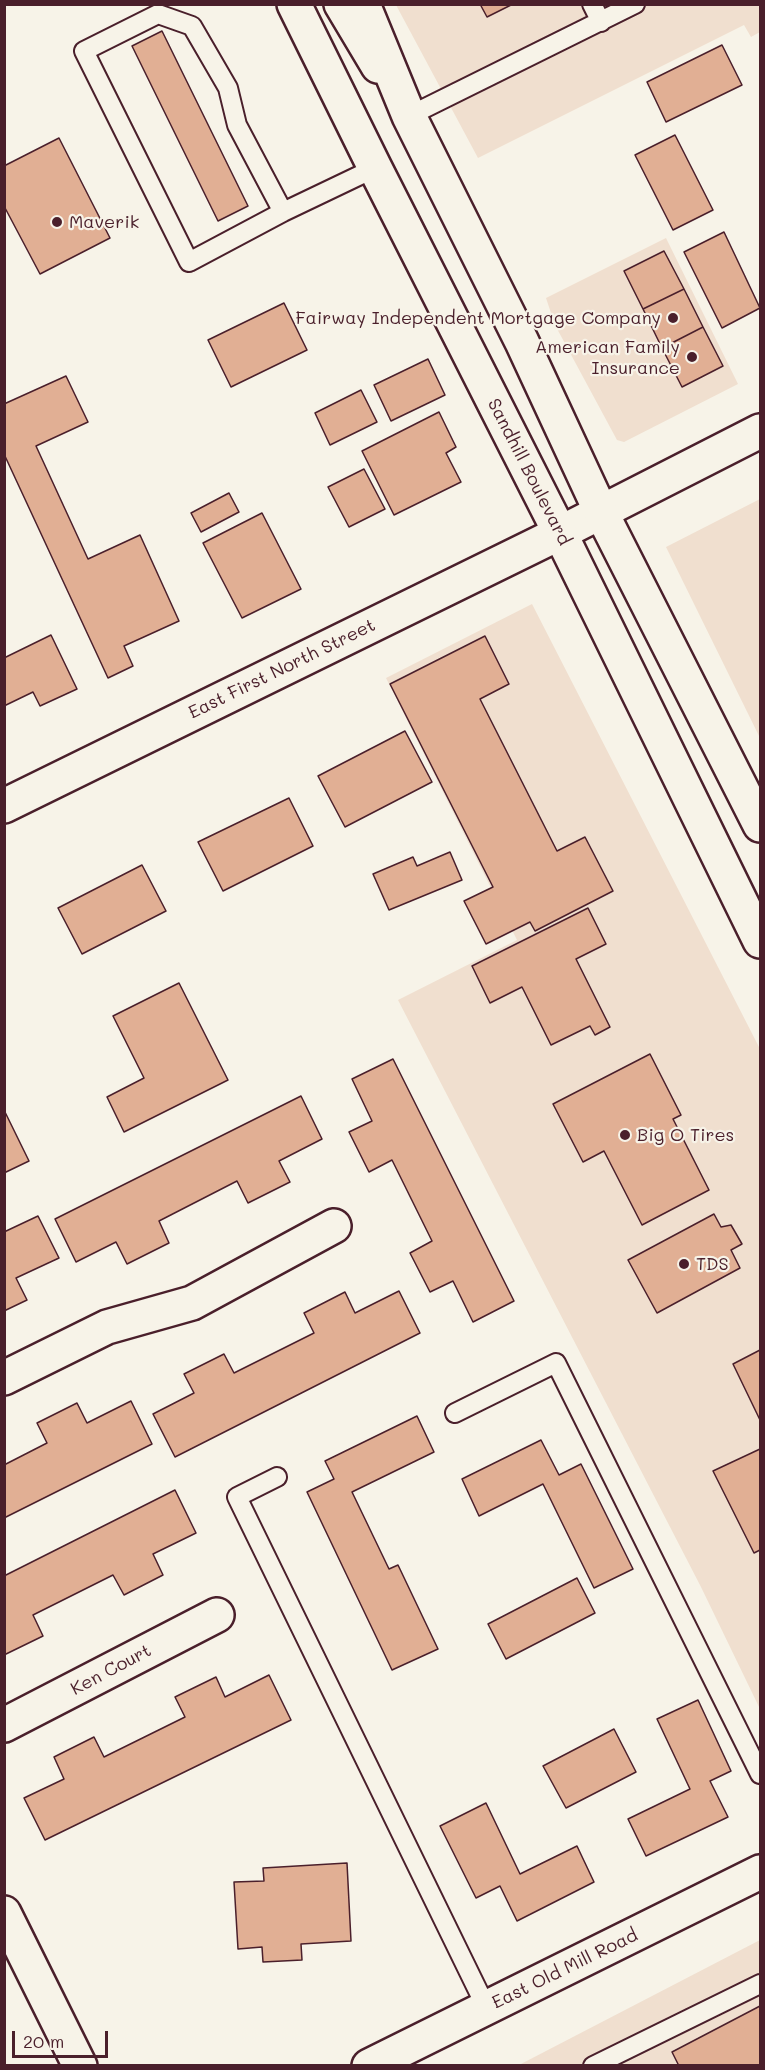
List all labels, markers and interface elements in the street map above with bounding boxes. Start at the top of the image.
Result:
place label: Maverik [69,211,139,233]
marker: Maverik [50,215,64,229]
place label: Fairway Independent Mortgage Company [295,307,661,329]
marker: Fairway Independent Mortgage Company [666,311,680,325]
place label: American Family Insurance [535,336,680,378]
marker: American Family Insurance [685,350,699,364]
street label: Sandhill Boulevard [483,395,575,549]
street label: East First North Street [185,614,379,724]
place label: Big O Tires [637,1124,734,1146]
marker: Big O Tires [618,1128,632,1142]
place label: TDS [696,1253,729,1275]
marker: TDS [677,1257,691,1271]
street label: Ken Court [67,1640,155,1700]
street label: East Old Mill Road [489,1924,641,2014]
scale bar [15,2019,111,2057]
text: 20 m [23,2029,64,2053]

